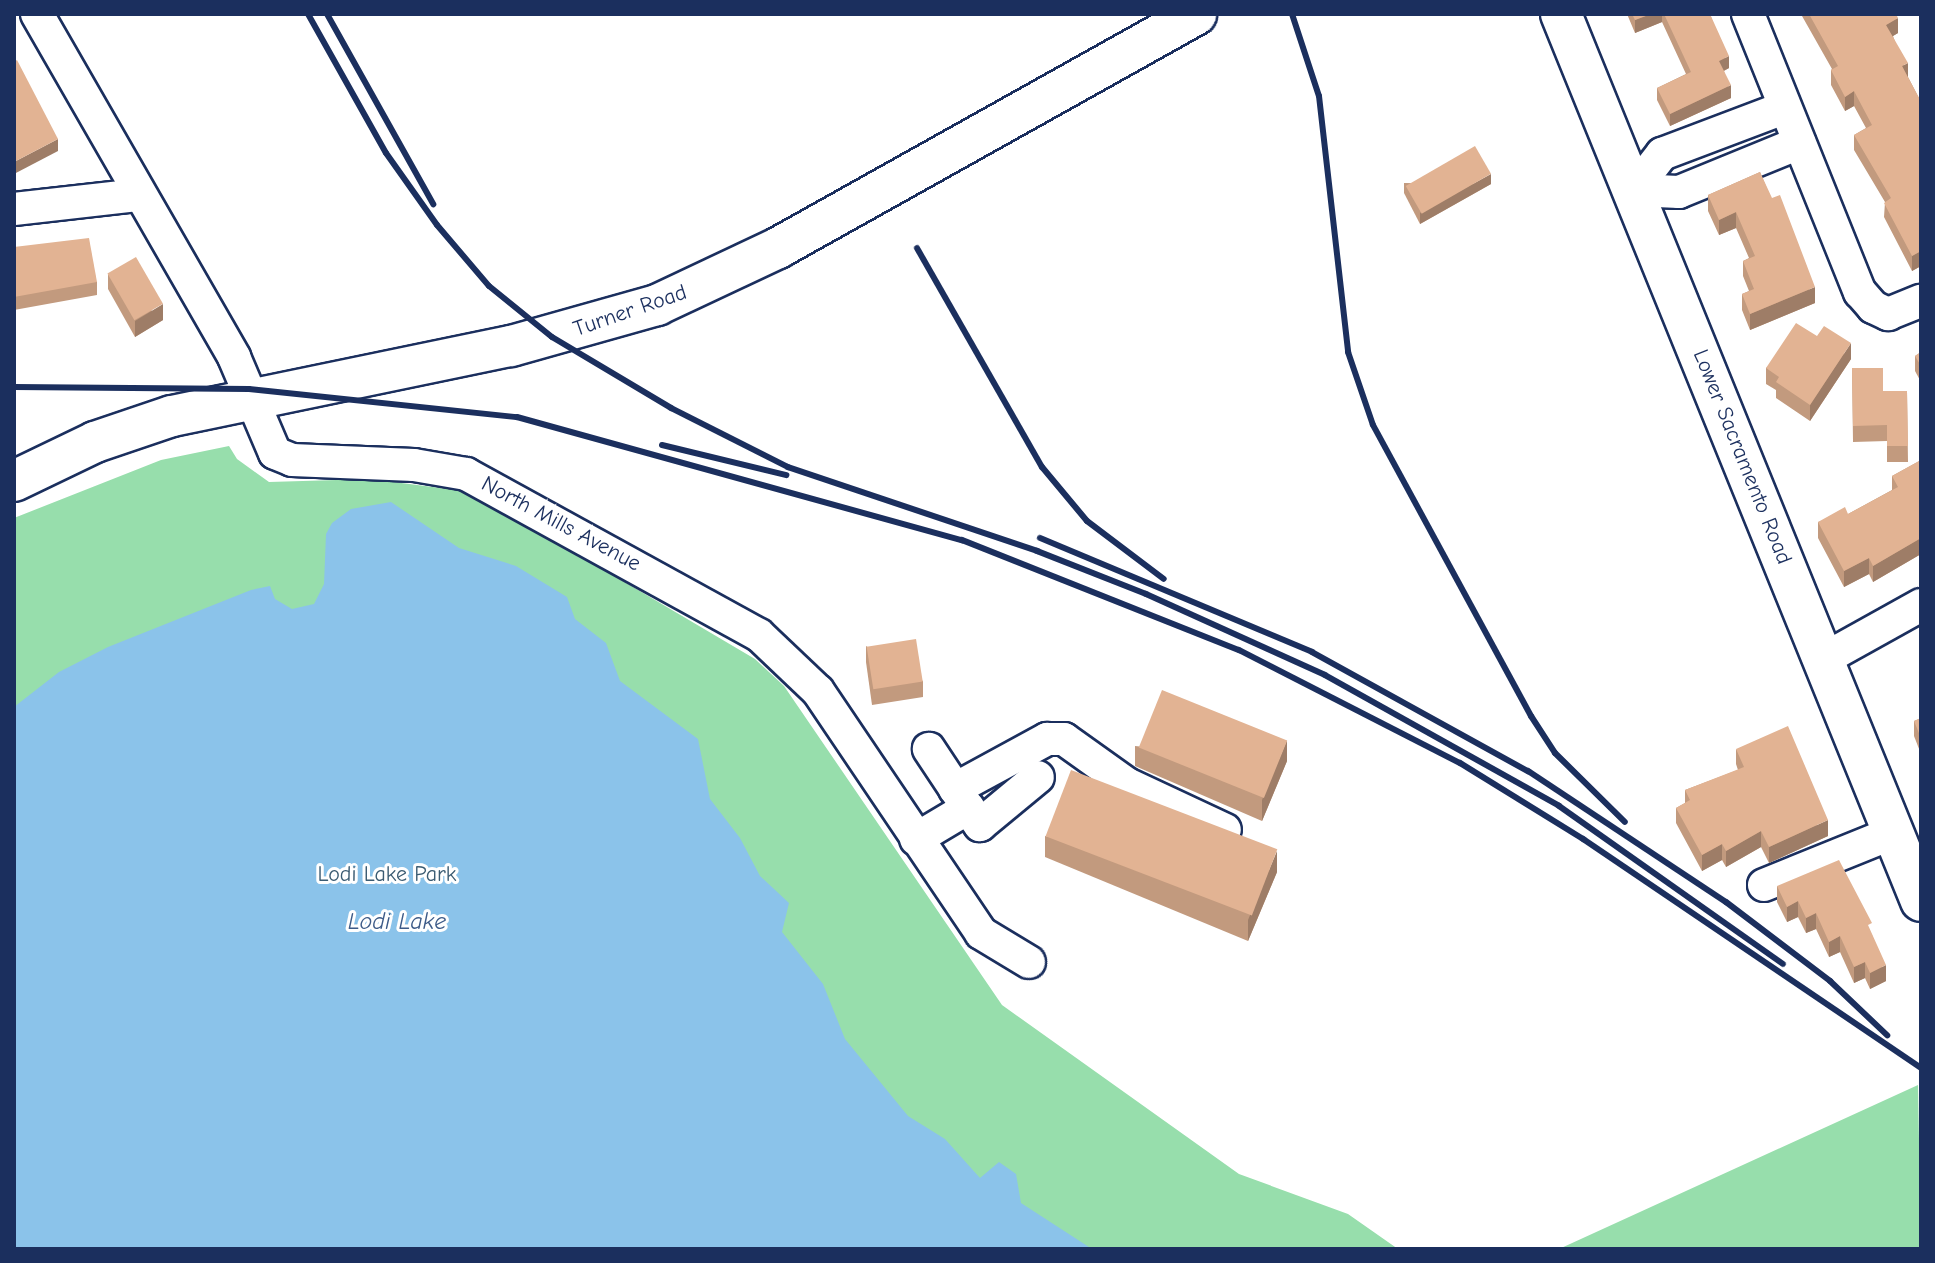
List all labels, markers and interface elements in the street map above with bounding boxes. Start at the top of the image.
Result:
street label: Turner Road [570,279,690,343]
street label: Lower Sacramento Road [1687,346,1797,568]
street label: North Mills Avenue [477,471,645,577]
park label: Lodi Lake Park [318,862,456,888]
water label: Lodi Lake [348,908,446,936]

